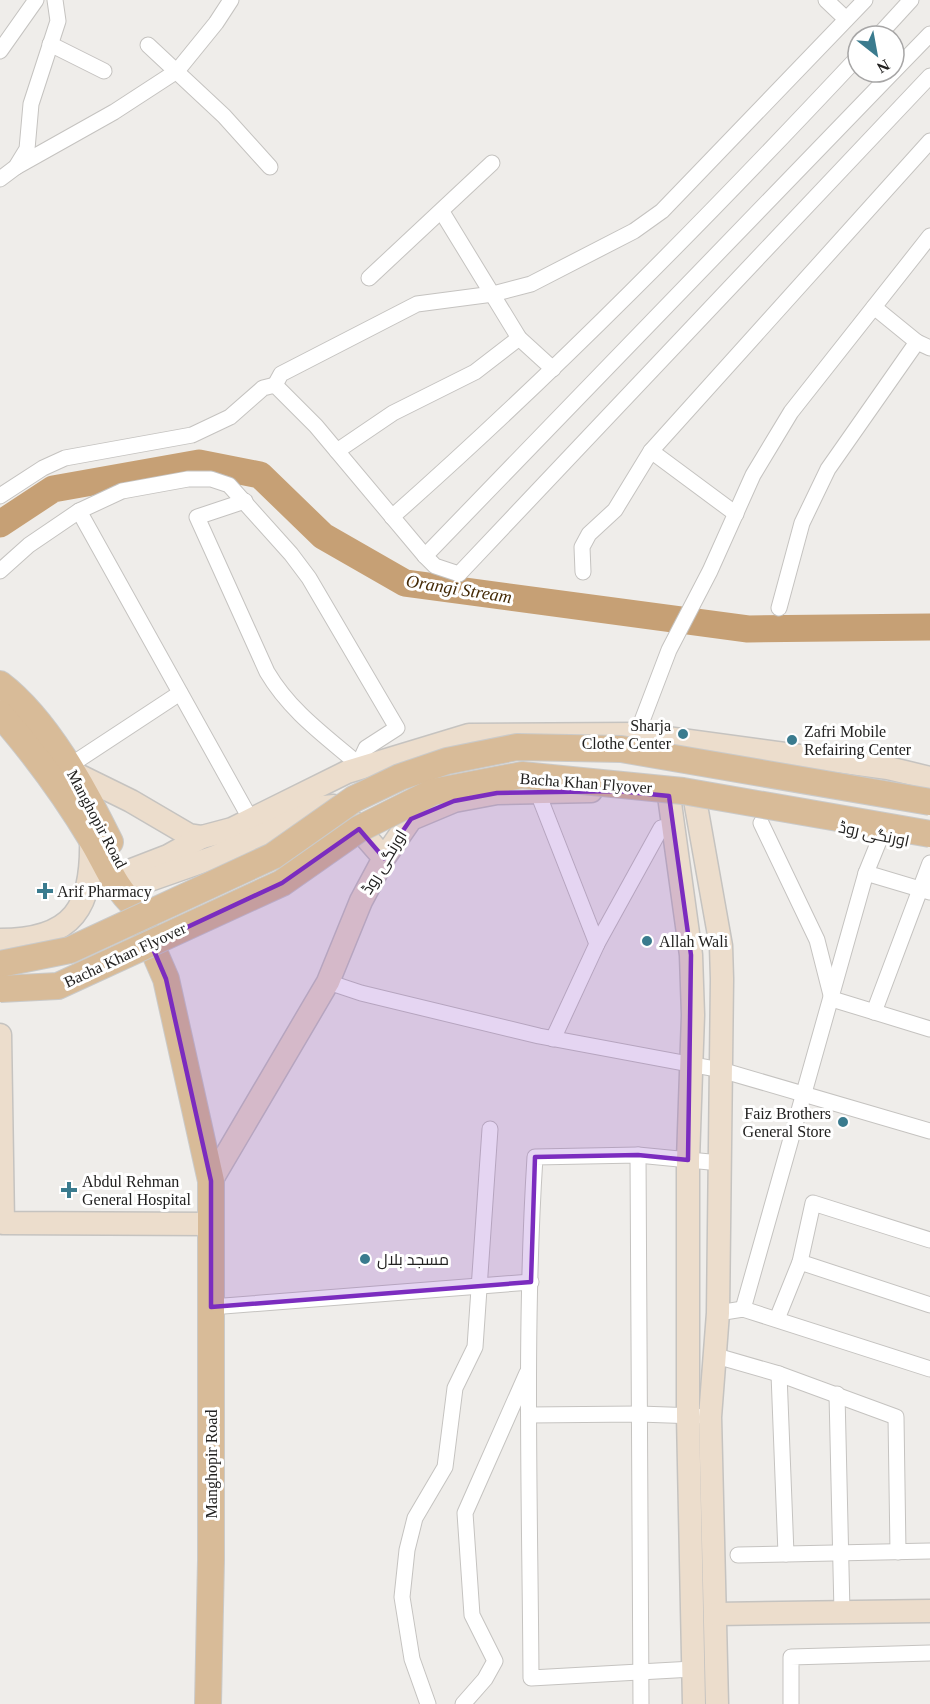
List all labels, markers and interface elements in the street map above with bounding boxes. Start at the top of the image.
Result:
north arrow [846,24,906,84]
text: N [874,56,893,77]
water label: Orangi Stream [405,571,513,607]
place label: Sharja Clothe Center [582,717,672,752]
place label: Zafri Mobile Refairing Center [804,723,912,759]
marker: Sharja Clothe Center [676,727,690,741]
marker: Zafri Mobile Refairing Center [785,733,799,747]
street label: Manghopir Road [63,767,130,872]
street label: Bacha Khan Flyover [519,770,653,797]
street label: اورنگی روڈ [837,818,911,852]
street label: اورنگی روڈ [358,827,411,898]
place label: Arif Pharmacy [57,883,152,901]
marker: Arif Pharmacy [38,884,52,898]
street label: Bacha Khan Flyover [61,919,190,992]
place label: Allah Wali [659,933,729,950]
marker: Allah Wali [640,934,654,948]
place label: Faiz Brothers General Store [743,1105,831,1140]
marker: Faiz Brothers General Store [836,1115,850,1129]
place label: Abdul Rehman General Hospital [82,1173,191,1209]
marker: Abdul Rehman General Hospital [60,1181,78,1199]
place label: مسجد بلال [377,1251,449,1270]
marker: مسجد بلال [358,1252,372,1266]
street label: Manghopir Road [203,1410,221,1518]

